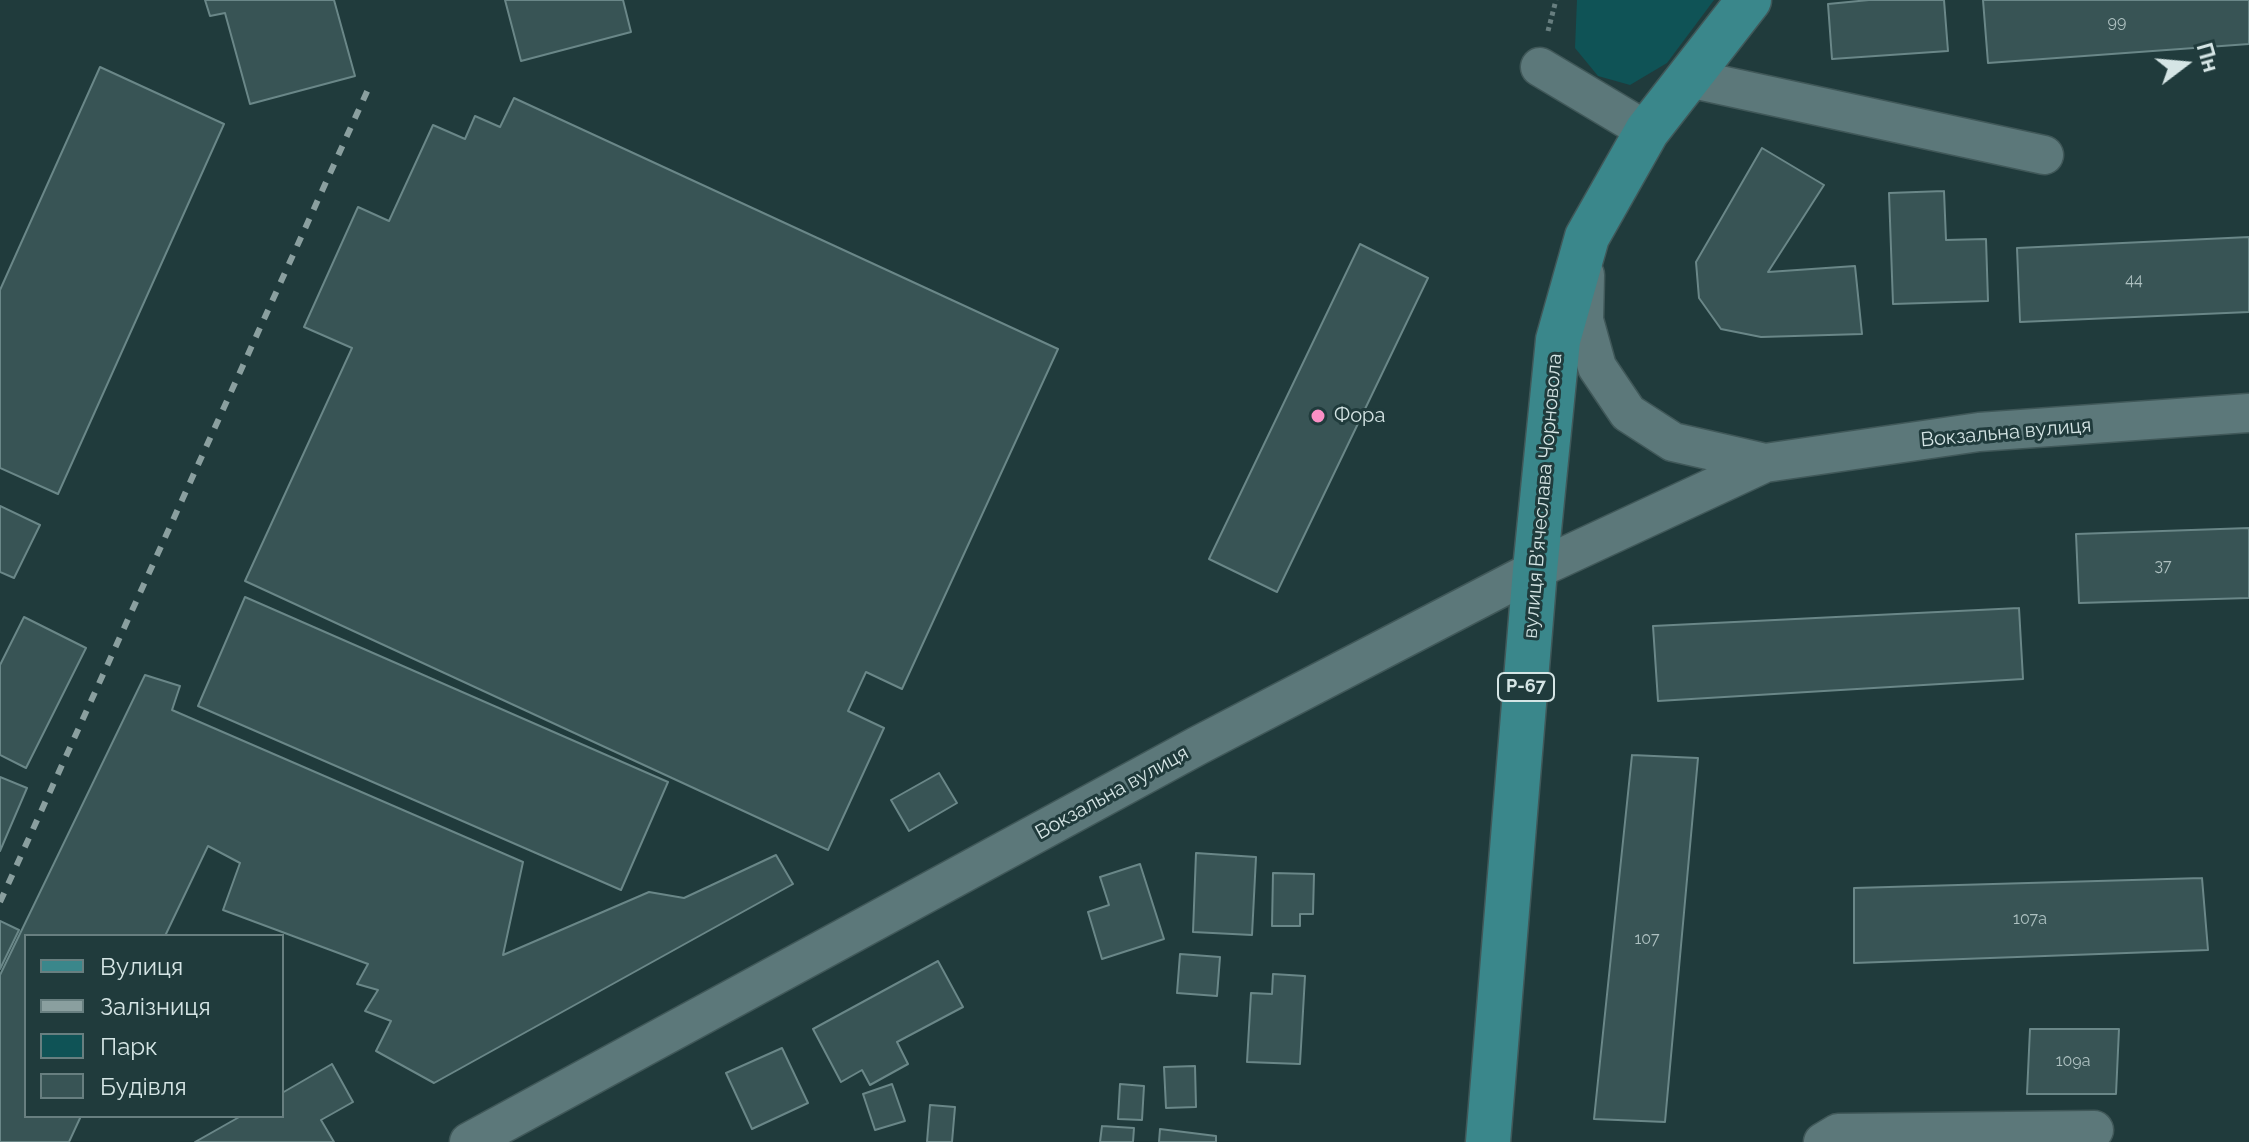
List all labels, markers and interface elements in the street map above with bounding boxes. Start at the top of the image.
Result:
house number: 99 [2108,12,2126,32]
north arrow [2145,24,2225,104]
text: Пн [2192,40,2225,75]
house number: 44 [2125,270,2143,290]
street label: вулиця В'ячеслава Чорновола [1519,352,1567,640]
place label: Фора [1334,404,1385,428]
marker: Фора [1309,407,1327,425]
street label: Вокзальна вулиця [1920,414,2092,452]
house number: 37 [2154,556,2172,576]
road number: Р-67 [1498,673,1554,701]
street label: Вокзальна вулиця [1031,741,1193,845]
house number: 107а [2013,909,2047,929]
house number: 107 [1634,929,1660,949]
legend [24,934,284,1118]
text: Вулиця [100,952,183,981]
text: Залізниця [100,992,211,1021]
text: Парк [100,1032,158,1061]
house number: 109а [2056,1051,2090,1071]
text: Будівля [100,1072,187,1101]

